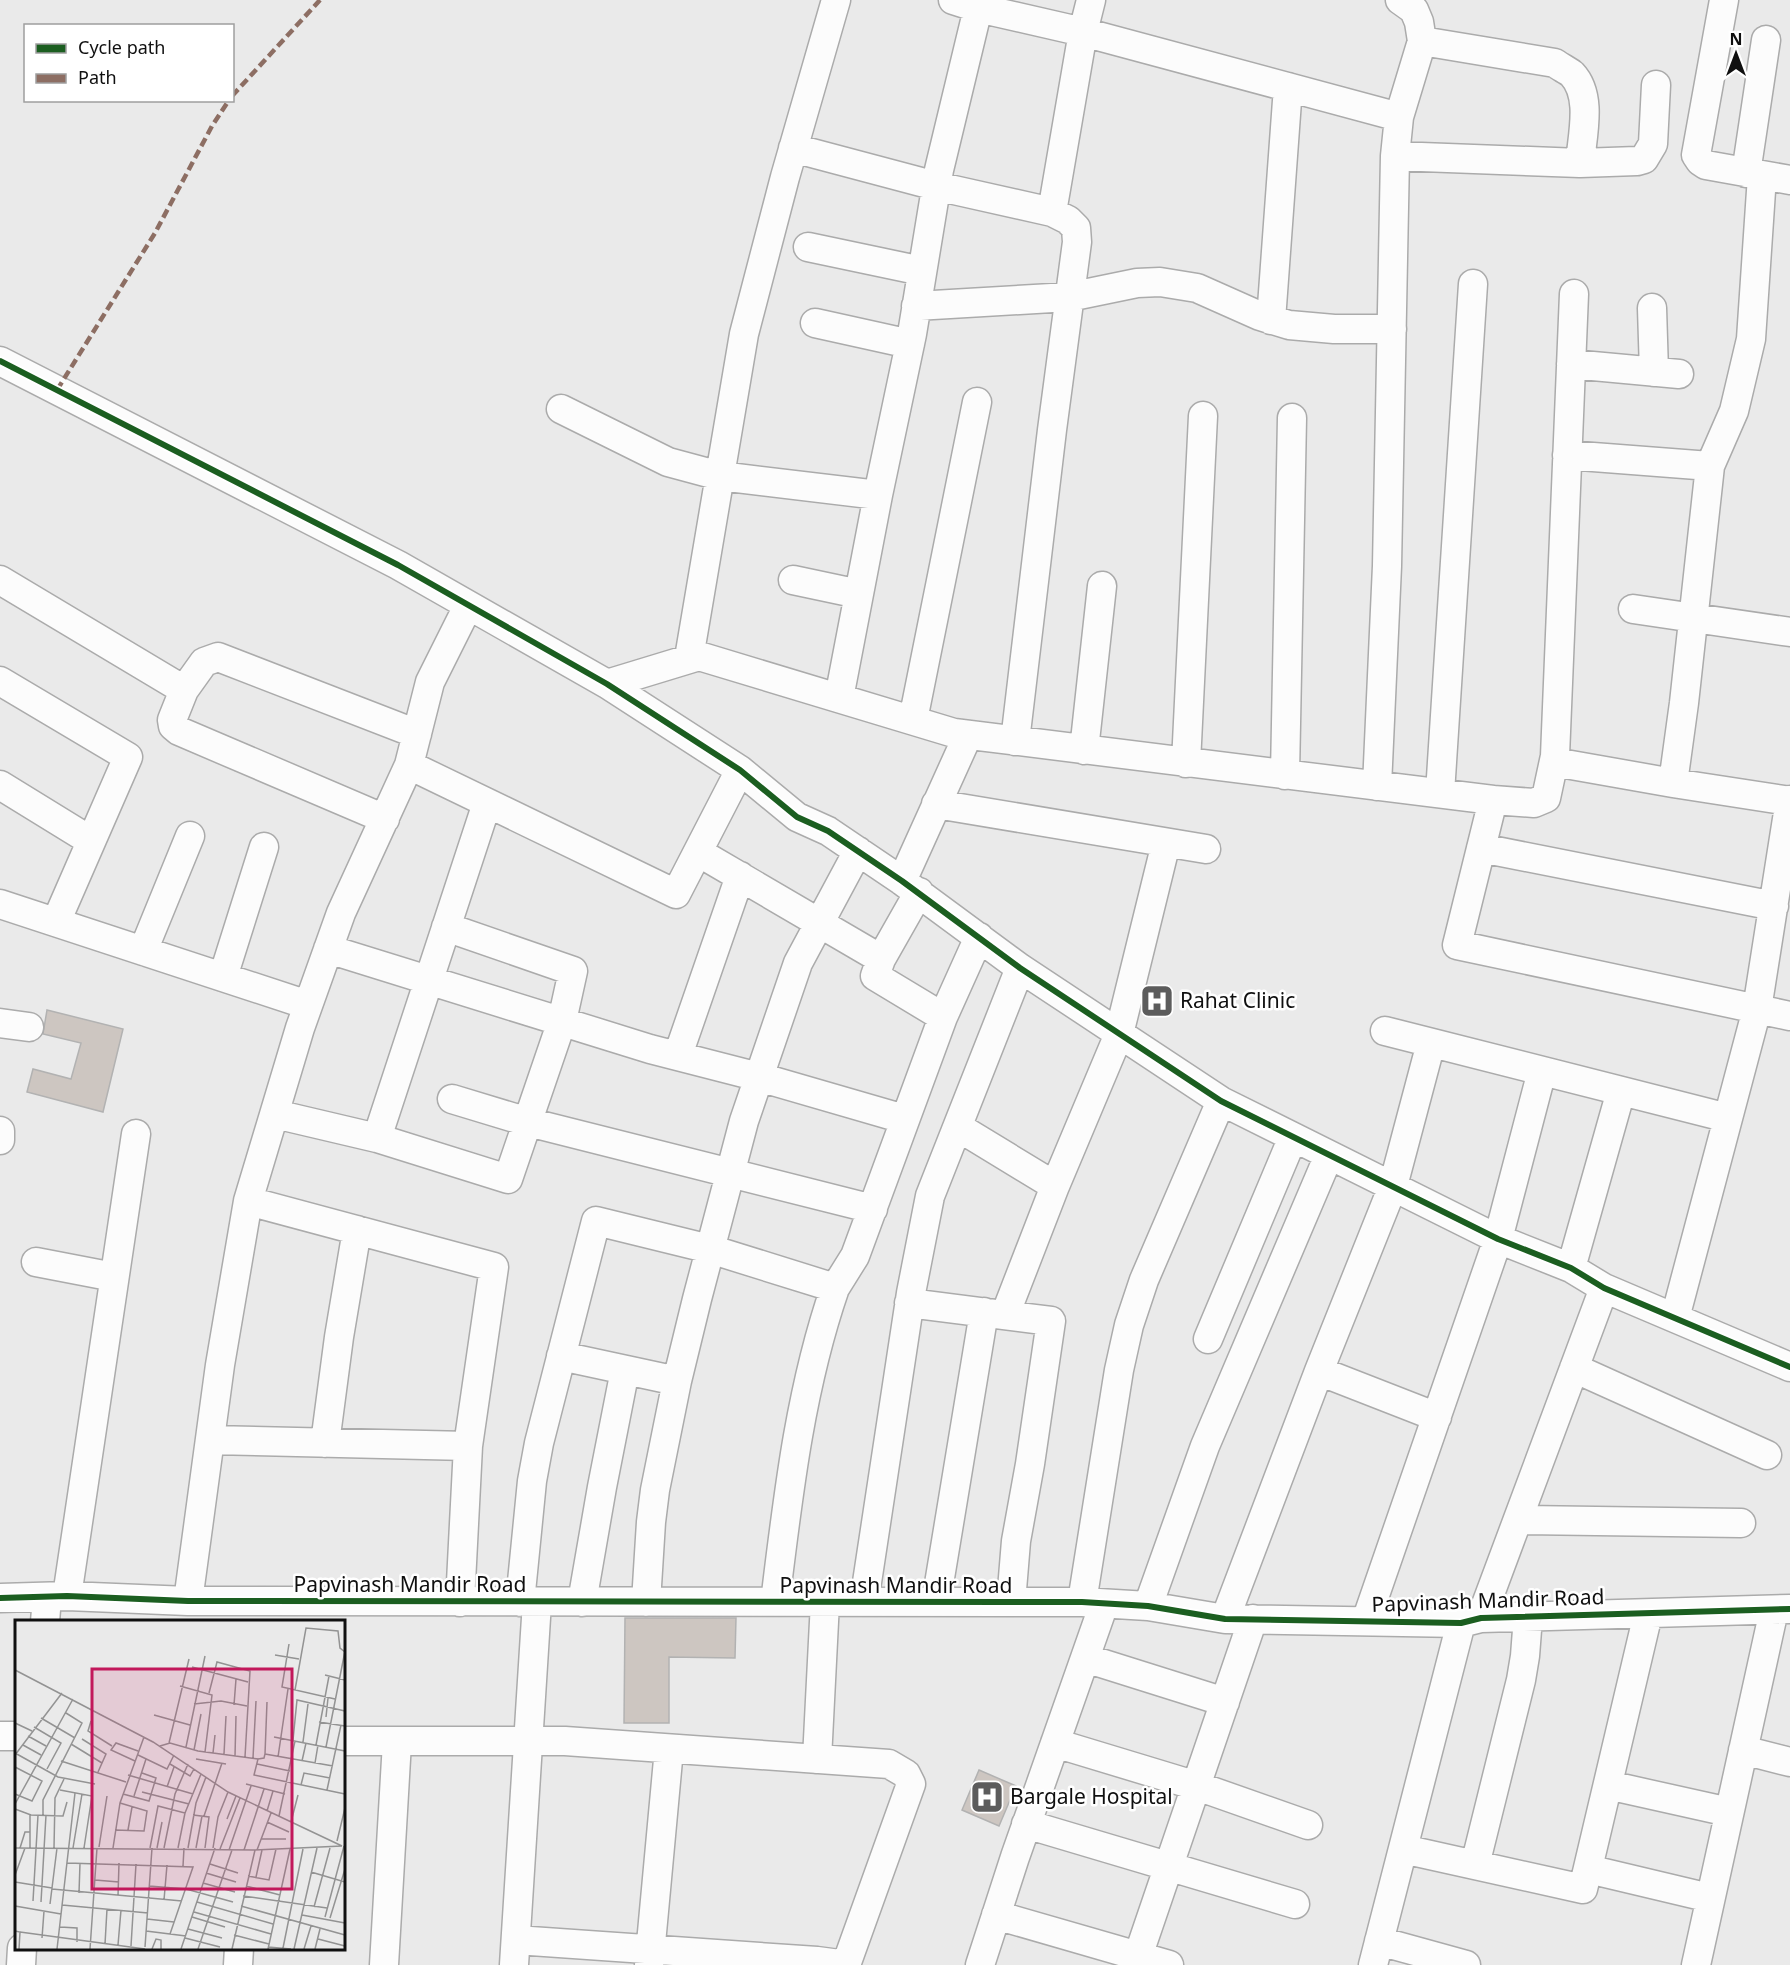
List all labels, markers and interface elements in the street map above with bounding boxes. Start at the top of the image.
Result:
legend [24,24,234,102]
north arrow [1706,24,1766,84]
text: N [1729,28,1743,50]
text: Cycle path [78,35,165,59]
text: Path [78,65,117,89]
hospital icon: Rahat Clinic [1139,983,1175,1019]
place label: Rahat Clinic [1180,986,1295,1014]
street label: Papvinash Mandir Road [293,1570,527,1598]
street label: Papvinash Mandir Road [779,1571,1013,1599]
street label: Papvinash Mandir Road [1371,1582,1605,1618]
inset map [15,1620,345,1950]
hospital icon: Bargale Hospital [969,1779,1005,1815]
place label: Bargale Hospital [1010,1782,1173,1810]

